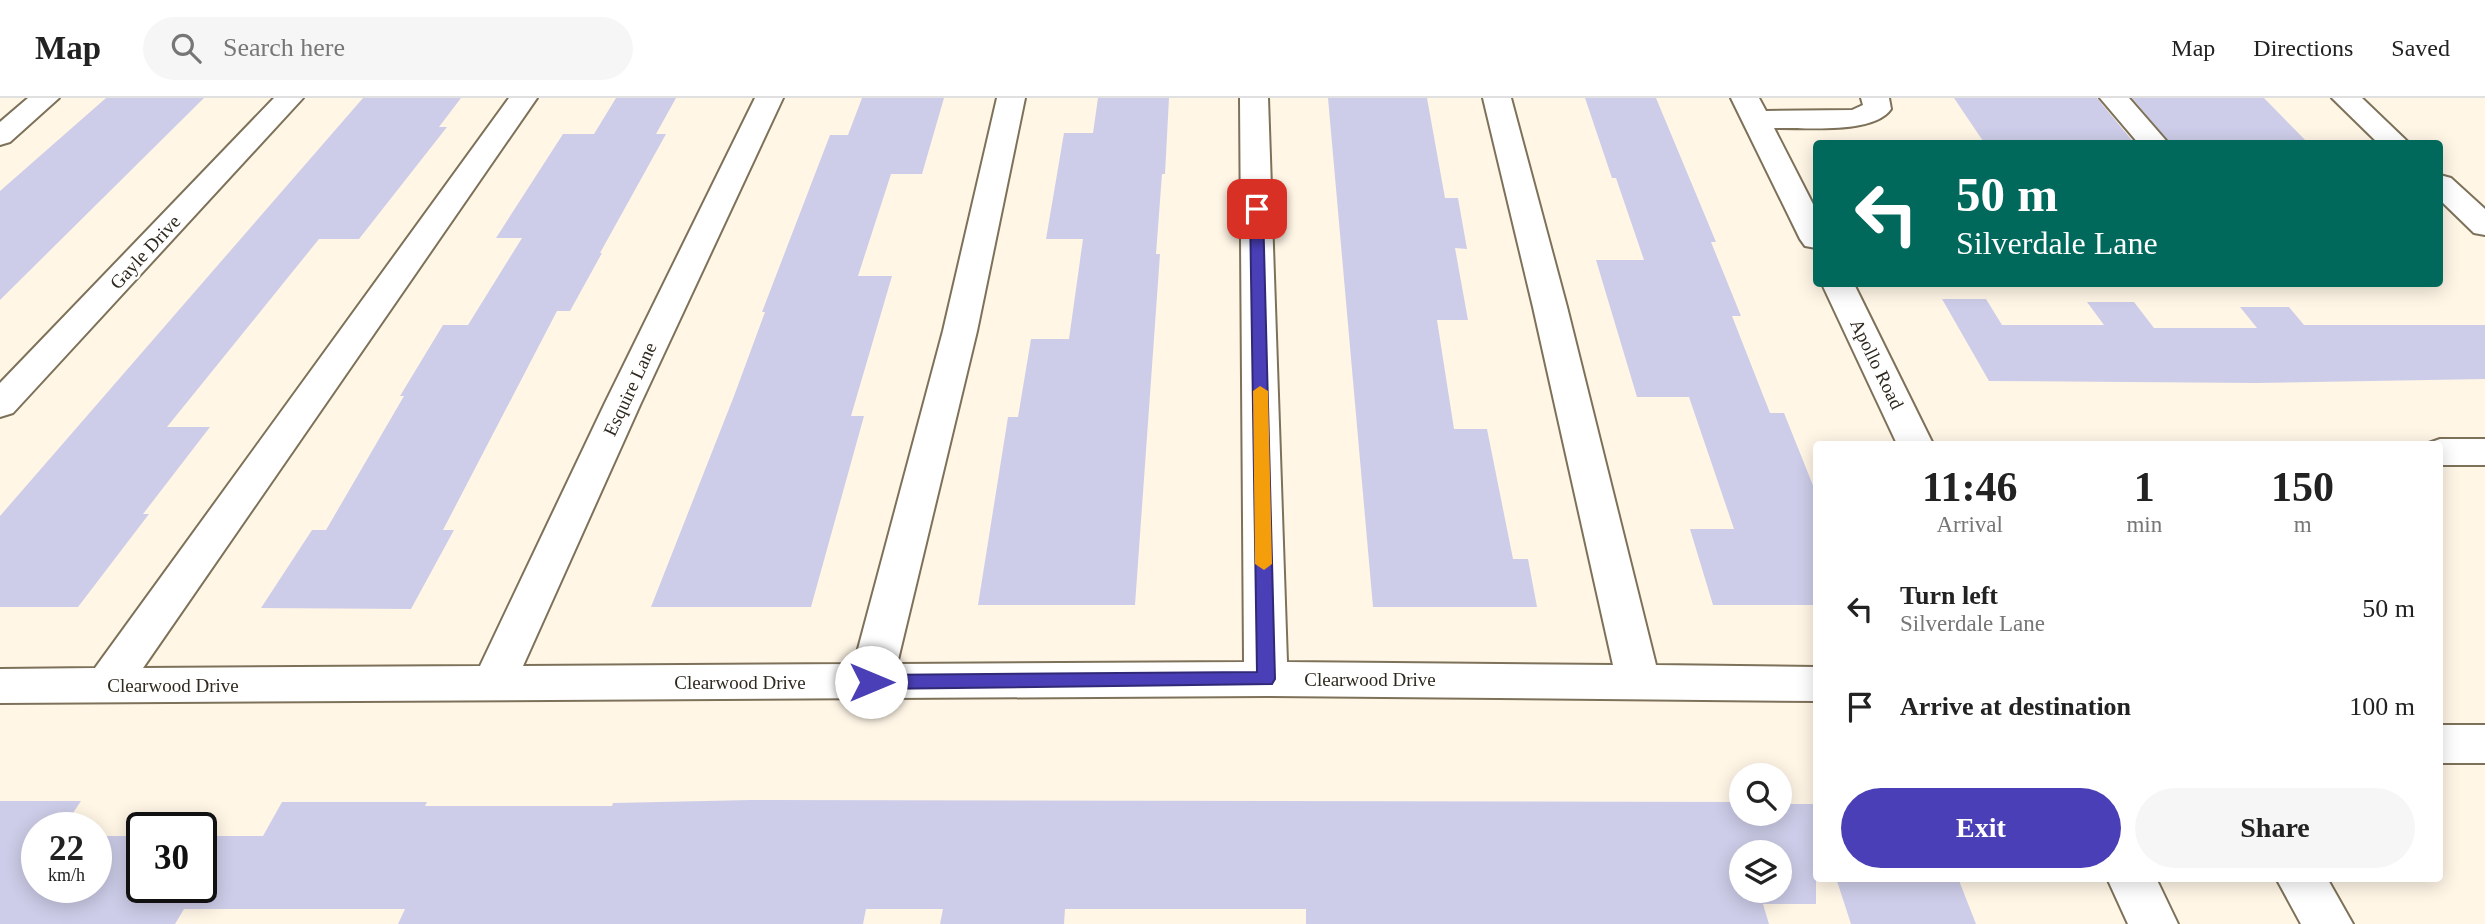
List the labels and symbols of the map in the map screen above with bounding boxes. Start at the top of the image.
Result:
pin [1227,179,1287,239]
street label: Gayle Drive [105,211,185,293]
street label: Apollo Road [1846,316,1908,413]
street label: Esquire Lane [599,339,661,439]
position arrow [834,645,908,719]
street label: Clearwood Drive [1304,669,1436,690]
street label: Clearwood Drive [674,672,806,693]
street label: Clearwood Drive [107,675,239,696]
speed limit sign: 30 [126,812,217,903]

